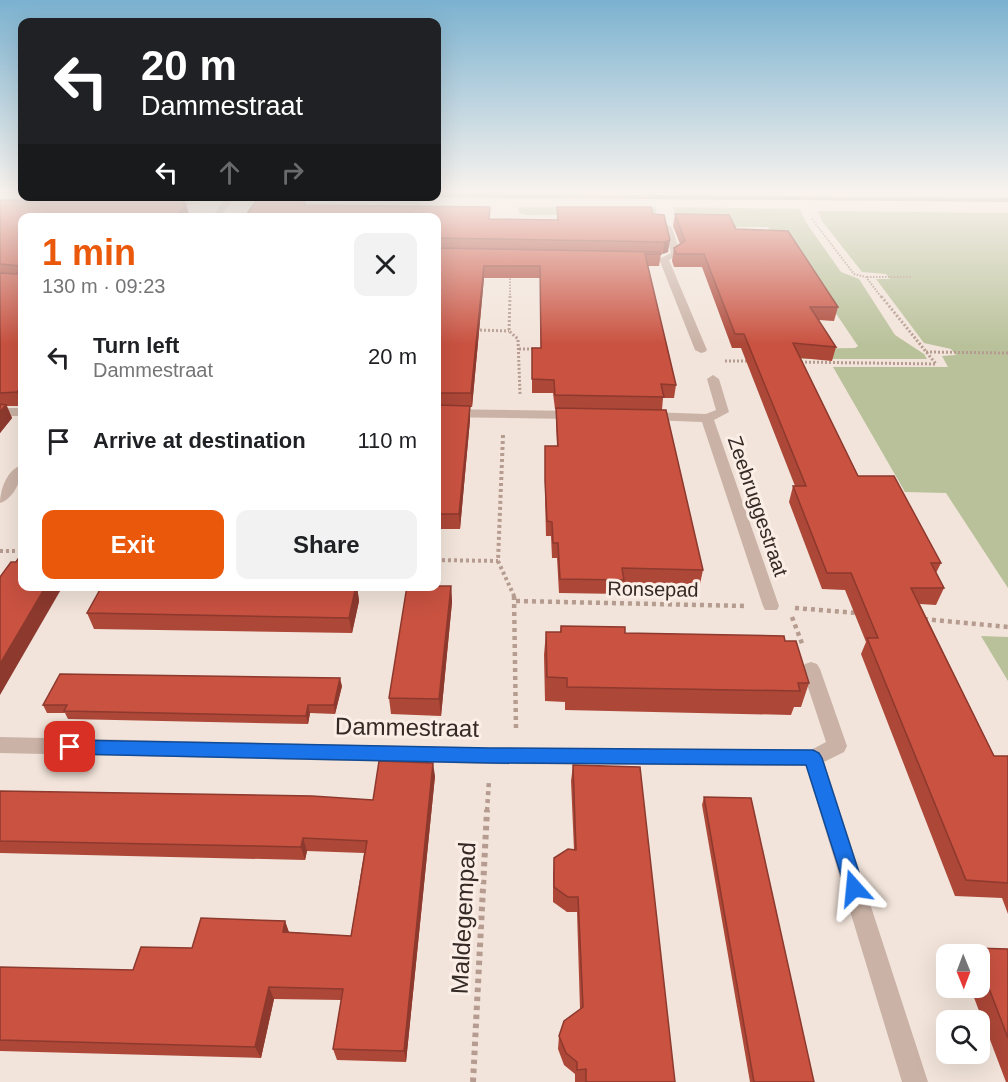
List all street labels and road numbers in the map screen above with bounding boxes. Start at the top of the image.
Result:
street label: Zeebruggestraat [724,433,792,579]
street label: Ronsepad [607,577,699,601]
street label: Dammestraat [335,712,480,742]
street label: Maldegempad [446,841,480,995]

